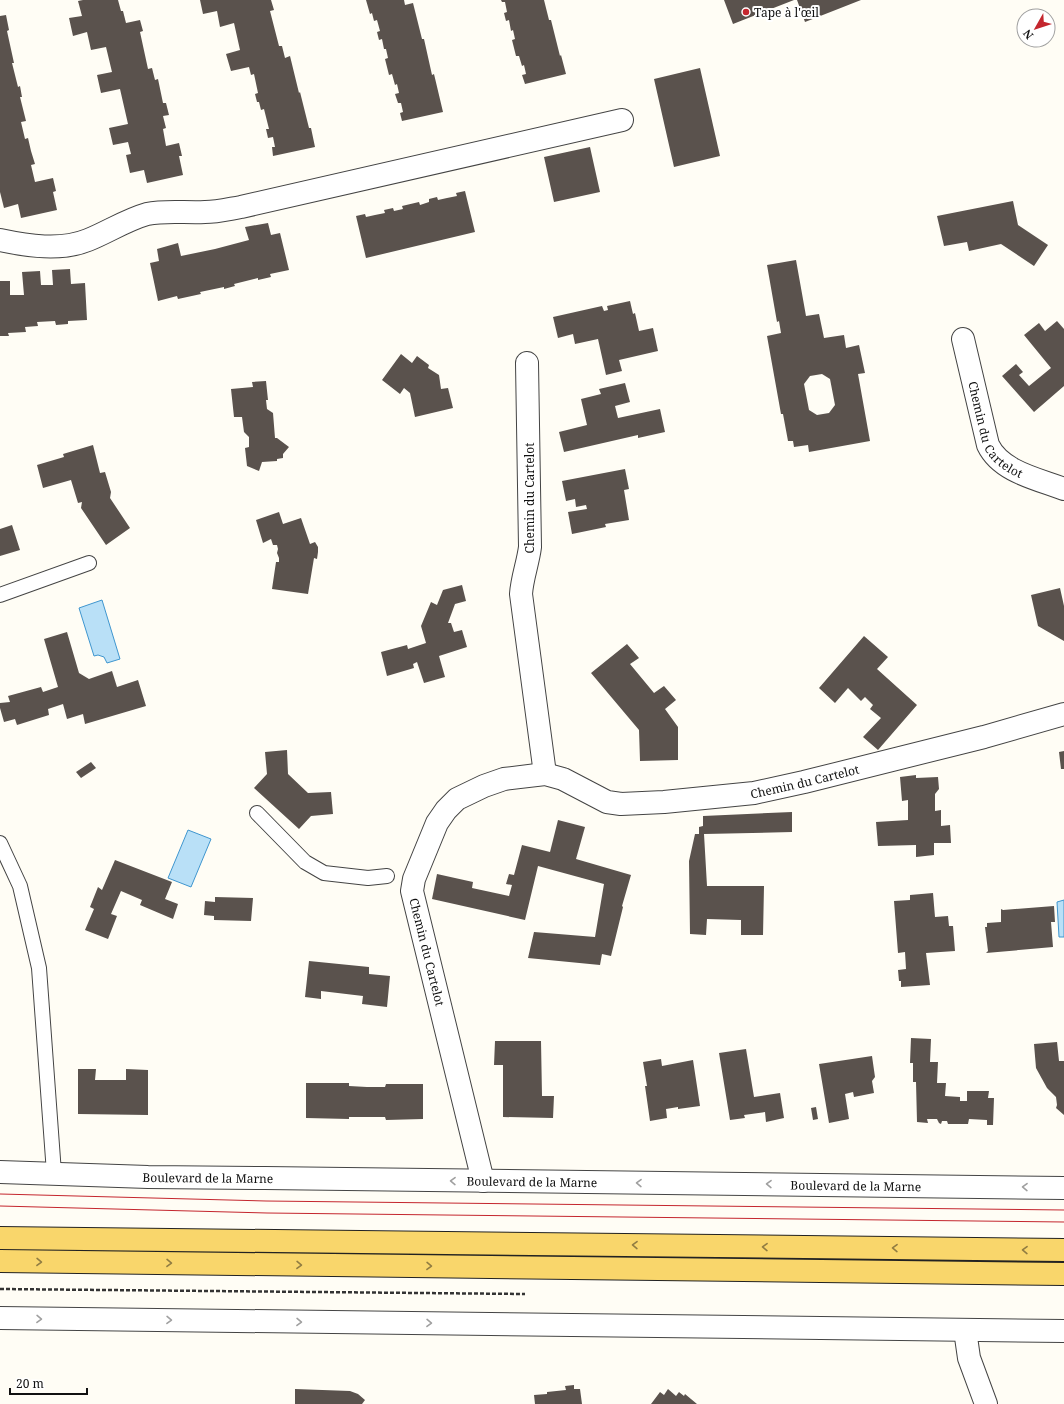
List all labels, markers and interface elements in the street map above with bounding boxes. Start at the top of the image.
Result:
place label: Tape à l'œil [754,4,819,21]
marker: Tape à l'œil [741,7,751,17]
north arrow [1016,8,1056,48]
text: N [1019,26,1036,43]
street label: Chemin du Cartelot [965,379,1026,482]
street label: Chemin du Cartelot [521,443,538,553]
street label: Chemin du Cartelot [749,760,861,802]
street label: Chemin du Cartelot [405,896,449,1008]
street label: Boulevard de la Marne [142,1168,273,1187]
street label: Boulevard de la Marne [466,1172,597,1191]
street label: Boulevard de la Marne [790,1176,921,1195]
one-way arrow [450,1177,456,1185]
one-way arrow [636,1179,642,1187]
one-way arrow [766,1180,772,1189]
one-way arrow [1022,1183,1028,1191]
one-way arrow [632,1241,638,1250]
one-way arrow [762,1243,768,1251]
one-way arrow [892,1244,898,1252]
one-way arrow [1022,1246,1028,1254]
one-way arrow [36,1257,42,1266]
one-way arrow [166,1259,172,1267]
one-way arrow [296,1260,302,1269]
one-way arrow [426,1262,432,1270]
one-way arrow [36,1315,42,1323]
one-way arrow [166,1316,172,1324]
one-way arrow [296,1317,302,1326]
one-way arrow [426,1319,432,1327]
scale bar [10,1370,87,1396]
text: 20 m [16,1375,44,1392]

